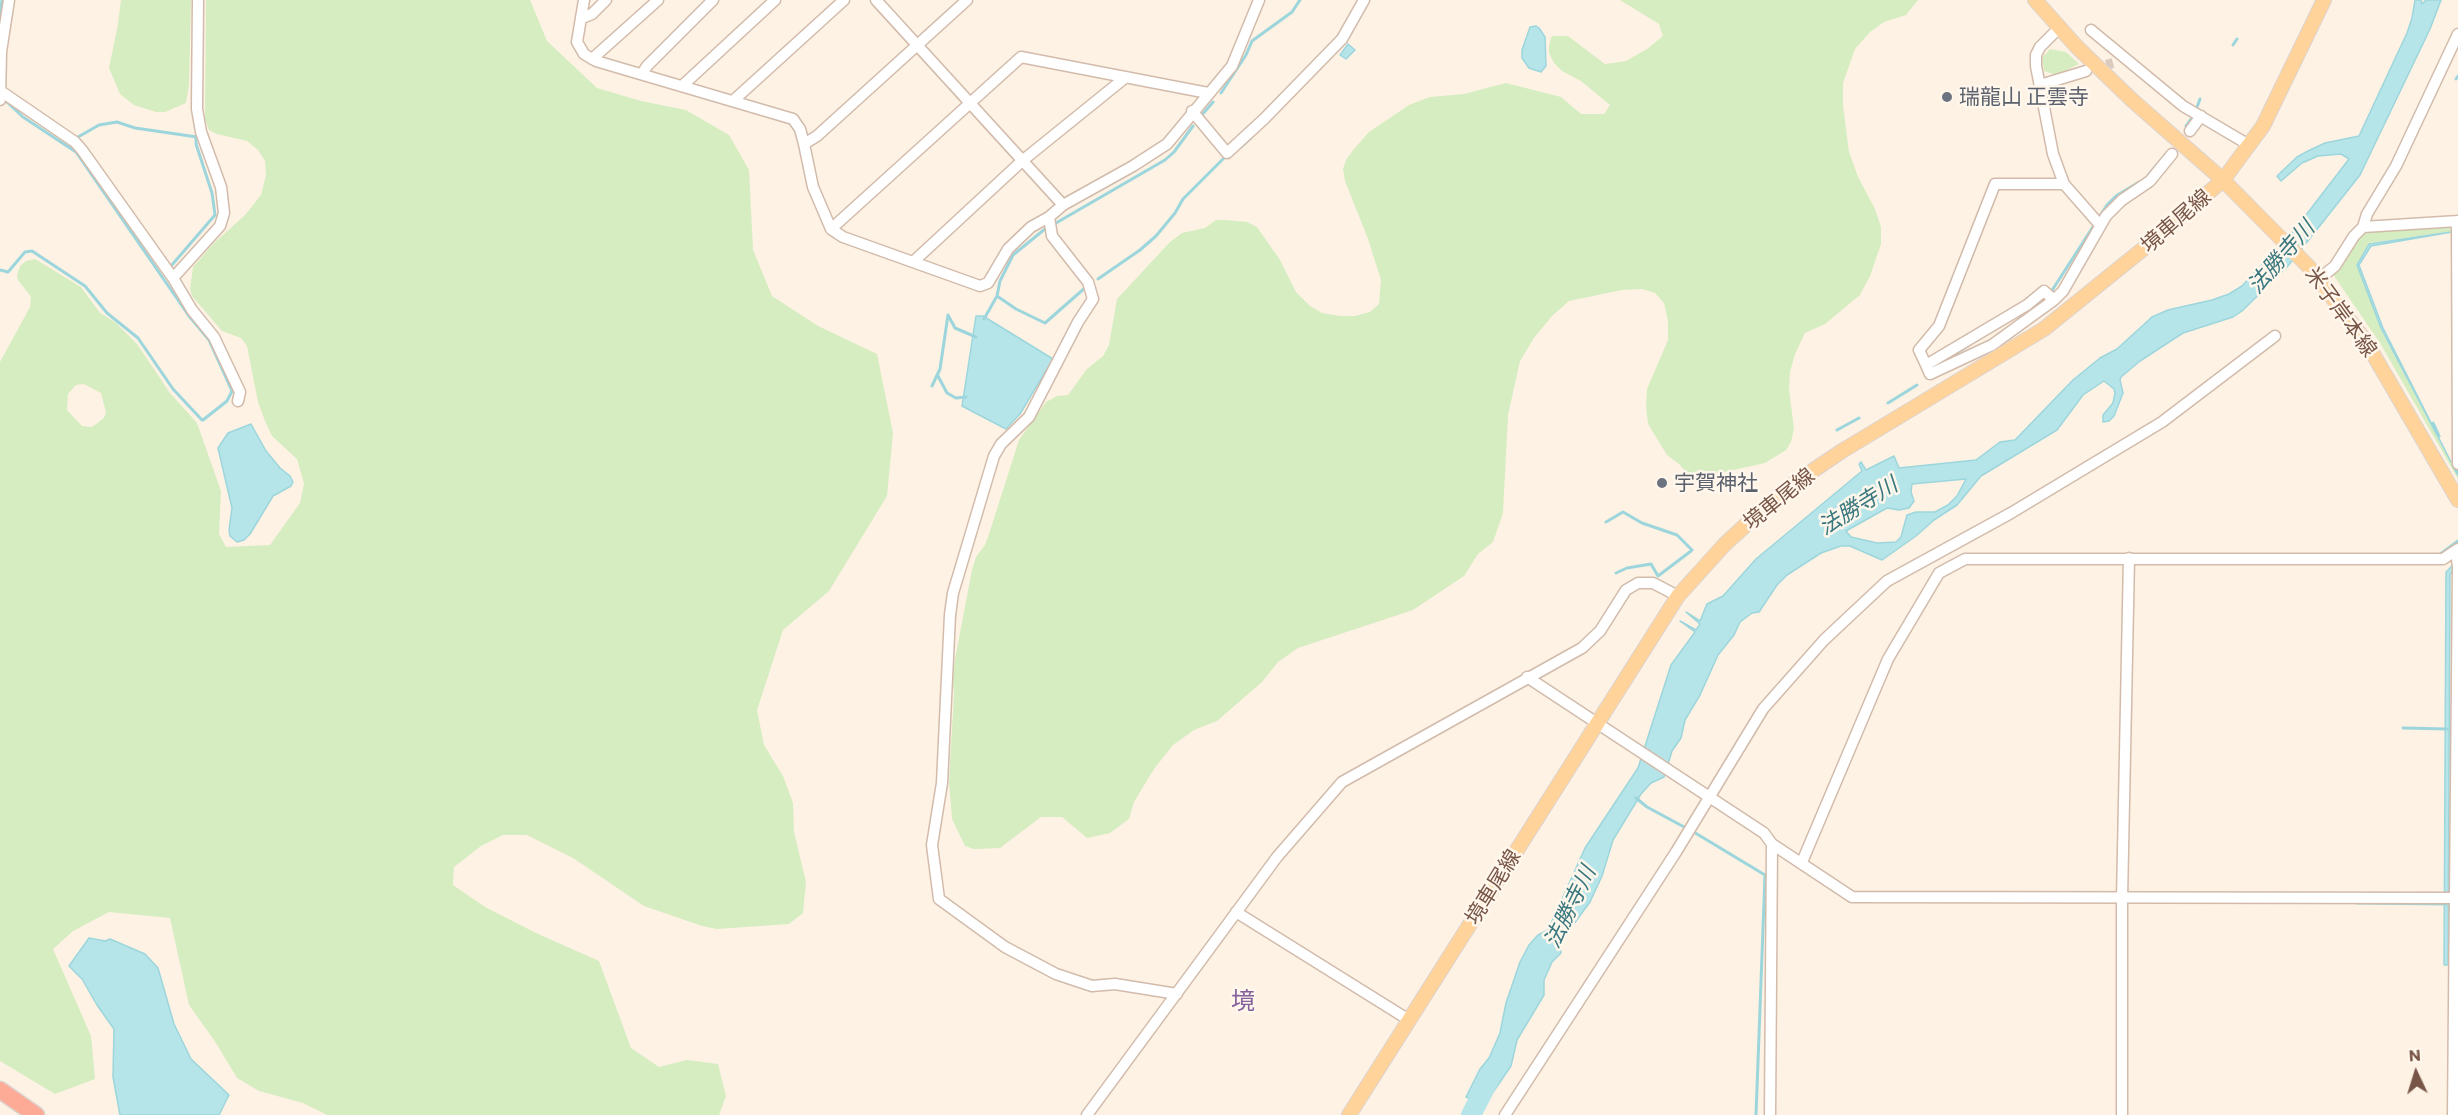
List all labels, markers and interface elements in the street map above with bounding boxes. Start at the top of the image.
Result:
place label: 瑞龍山 正雲寺 [1959,84,2089,110]
marker: 瑞龍山 正雲寺 [1940,90,1954,104]
street label: 境車尾線 [2136,184,2216,258]
water label: 法勝寺川 [2242,215,2320,299]
street label: 米子岸本線 [2300,262,2382,362]
street label: 境車尾線 [1738,463,1820,535]
place label: 宇賀神社 [1674,470,1758,496]
water label: 法勝寺川 [1814,471,1902,541]
marker: 宇賀神社 [1655,476,1669,490]
street label: 境車尾線 [1460,845,1526,929]
water label: 法勝寺川 [1539,862,1601,952]
district label: 境 [1231,987,1255,1015]
north arrow [2386,1043,2446,1103]
text: N [2408,1045,2421,1064]

